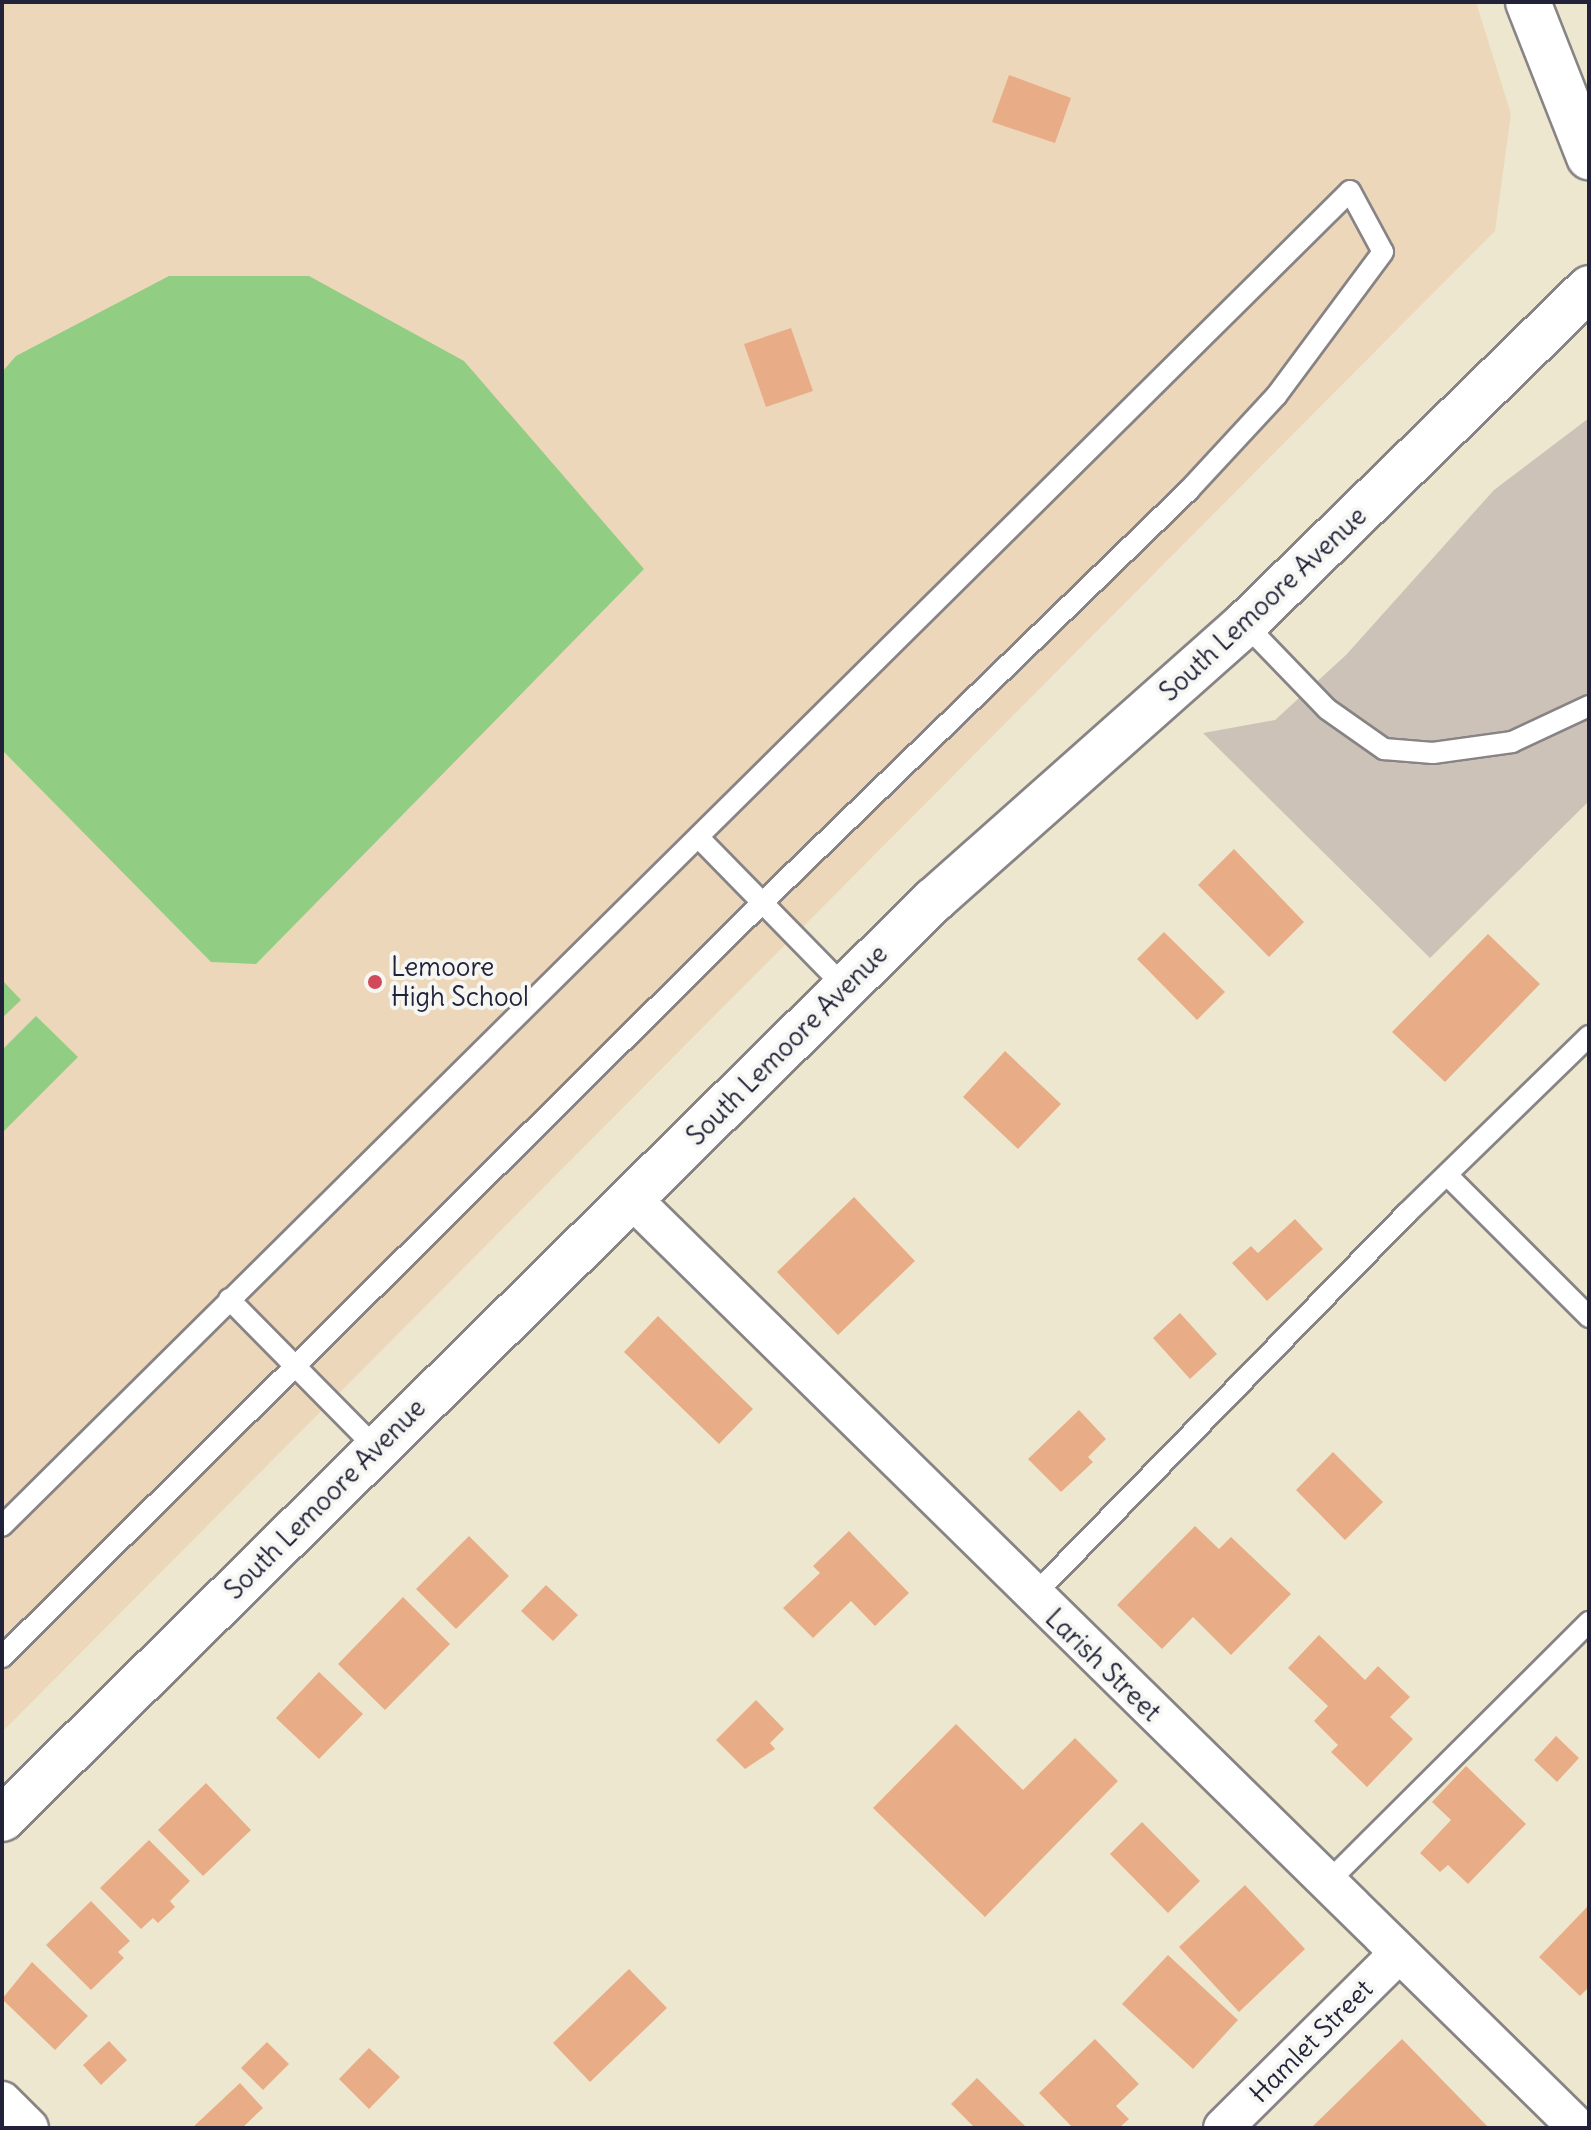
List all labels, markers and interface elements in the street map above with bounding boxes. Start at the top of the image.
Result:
street label: South Lemoore Avenue [1153,500,1373,708]
street label: South Lemoore Avenue [680,938,894,1152]
place label: Lemoore High School [391,951,529,1012]
marker: Lemoore High School [366,973,384,991]
street label: South Lemoore Avenue [218,1392,432,1606]
street label: Larish Street [1039,1602,1167,1728]
street label: Hamlet Street [1243,1973,1379,2109]

